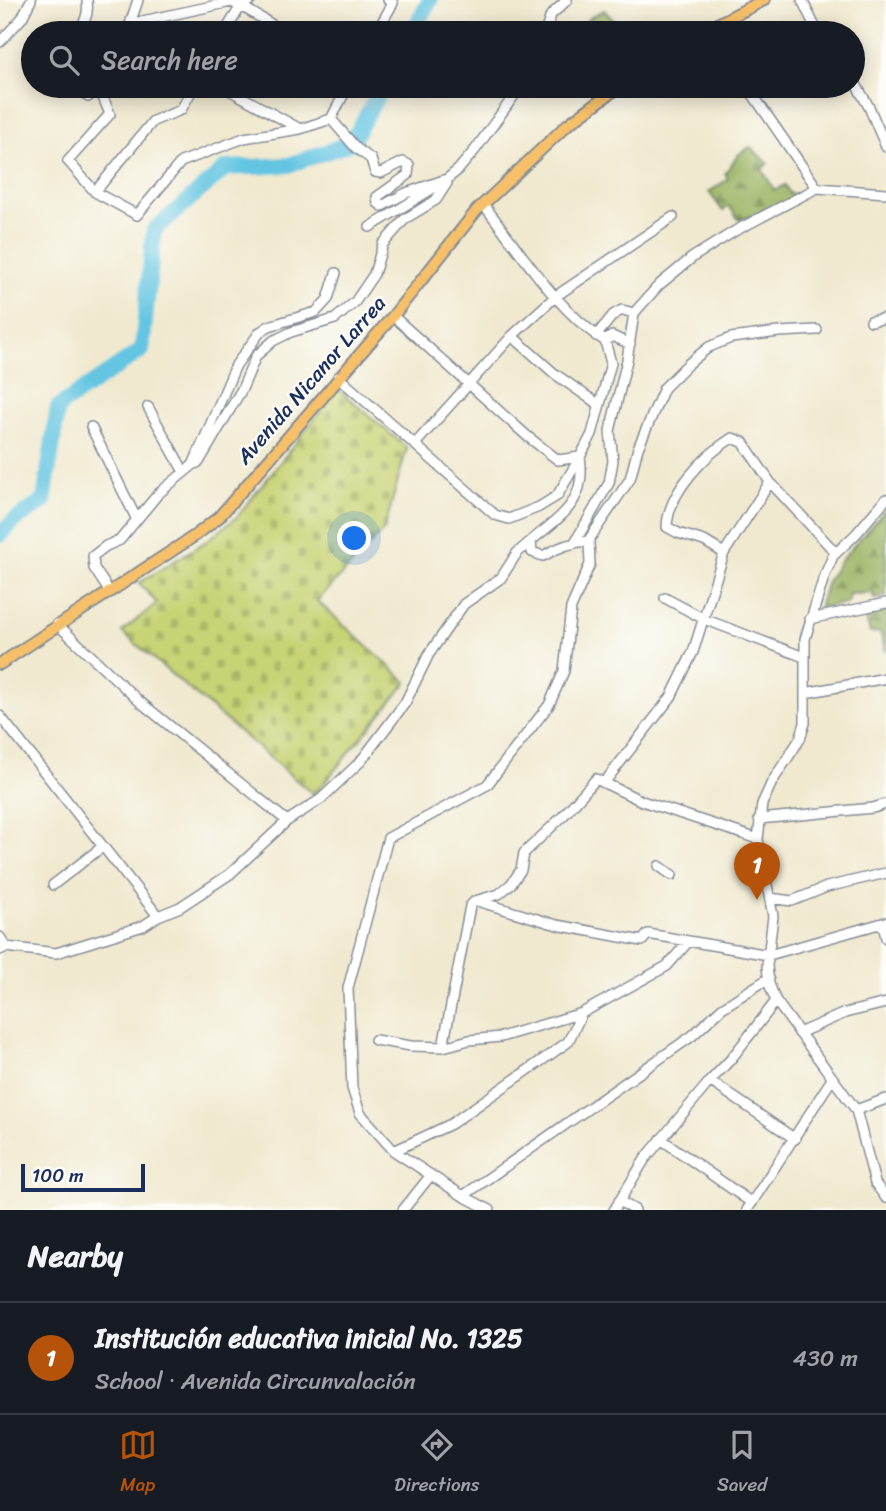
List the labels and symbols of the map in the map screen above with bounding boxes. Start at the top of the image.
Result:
street label: Avenida Nicanor Larrea [226,286,396,474]
your location [337,521,371,555]
pin: 1 [734,842,780,900]
scale bar [21,1161,145,1193]

